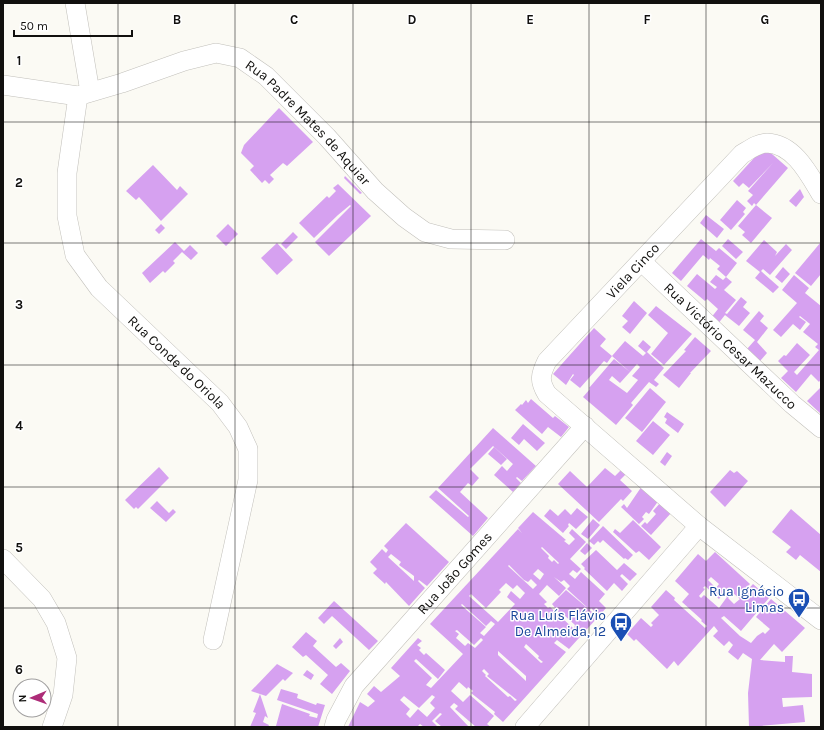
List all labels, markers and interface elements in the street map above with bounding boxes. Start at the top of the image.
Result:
scale bar [14,12,132,38]
text: B [173,12,181,27]
text: C [290,12,298,27]
text: D [408,12,417,27]
text: E [526,12,534,27]
text: F [643,12,651,27]
text: G [761,12,769,27]
text: 50 m [20,19,48,33]
text: 1 [17,53,21,68]
street label: Rua Padre Mates de Aquiar [242,56,375,189]
text: 2 [15,175,23,190]
street label: Viela Cinco [603,240,663,302]
street label: Rua Victório Cesar Mazucco [661,279,801,413]
text: 3 [15,297,23,312]
street label: Rua Conde do Oriola [125,312,230,412]
text: 4 [15,418,23,433]
street label: Rua João Gomes [413,528,496,618]
text: 5 [15,540,23,555]
place label: Rua Ignácio Limas [709,583,784,616]
bus stop icon: Rua Ignácio Limas [786,586,812,619]
place label: Rua Luís Flávio De Almeida, 12 [510,607,606,640]
bus stop icon: Rua Luís Flávio De Almeida, 12 [608,610,634,643]
text: 6 [15,662,23,677]
north arrow [12,678,52,718]
text: N [16,694,29,703]

